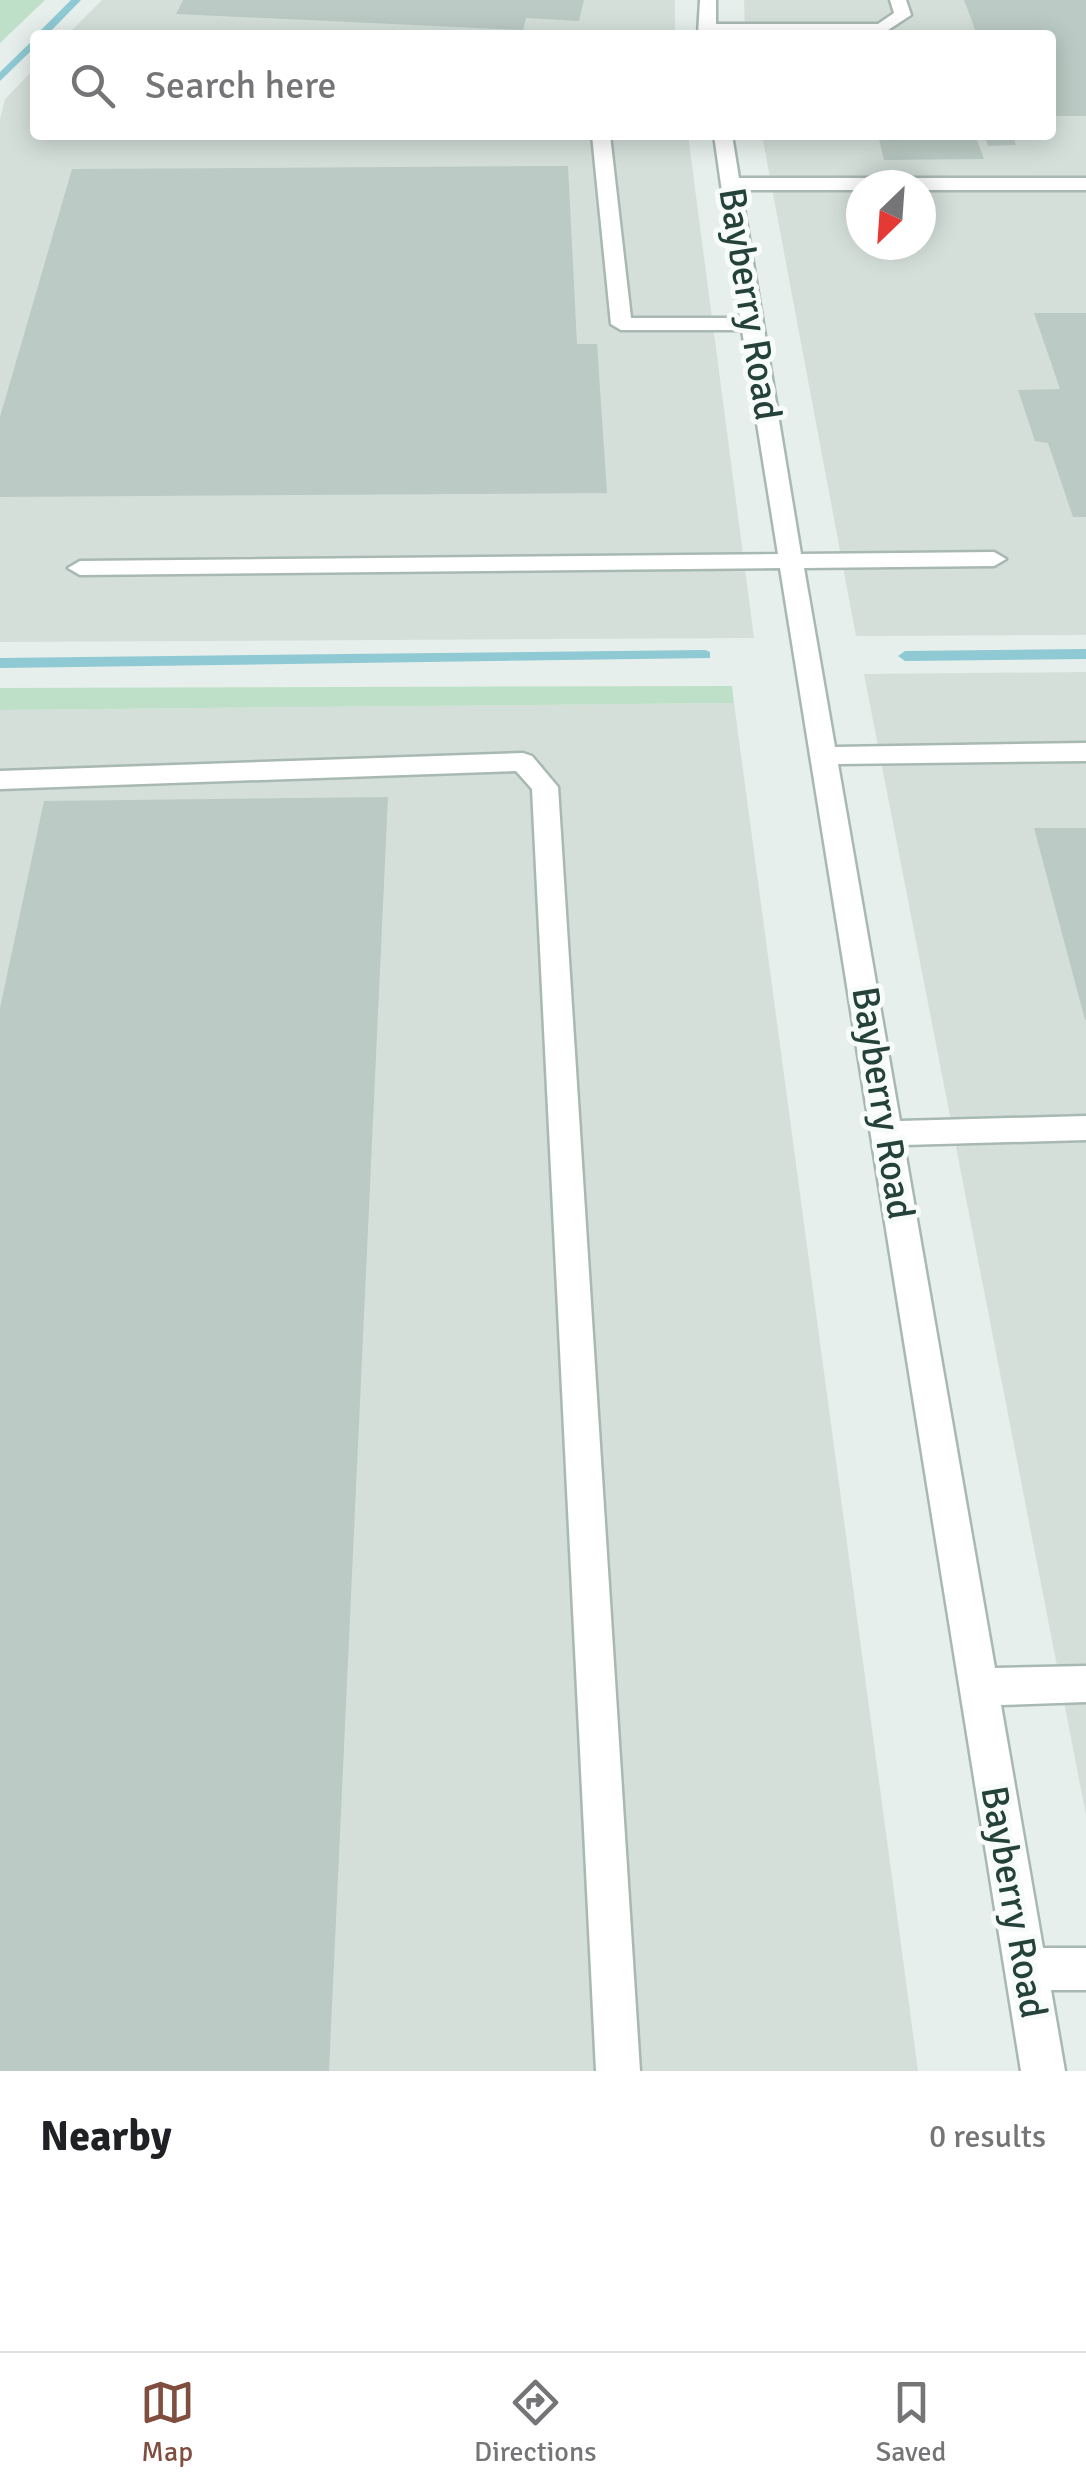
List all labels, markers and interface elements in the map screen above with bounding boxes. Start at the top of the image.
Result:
search box [30,30,1056,140]
icon: search [65,58,120,113]
text: Search here [145,62,337,109]
north arrow [846,170,936,260]
street label: Bayberry Road [708,184,792,424]
street label: Bayberry Road [841,983,925,1223]
street label: Bayberry Road [970,1782,1058,2022]
text: Nearby [40,2111,172,2162]
text: 0 results [929,2117,1046,2156]
tab: Map [140,2375,195,2469]
tab: Directions [474,2375,596,2469]
tab: Saved [876,2375,946,2469]

